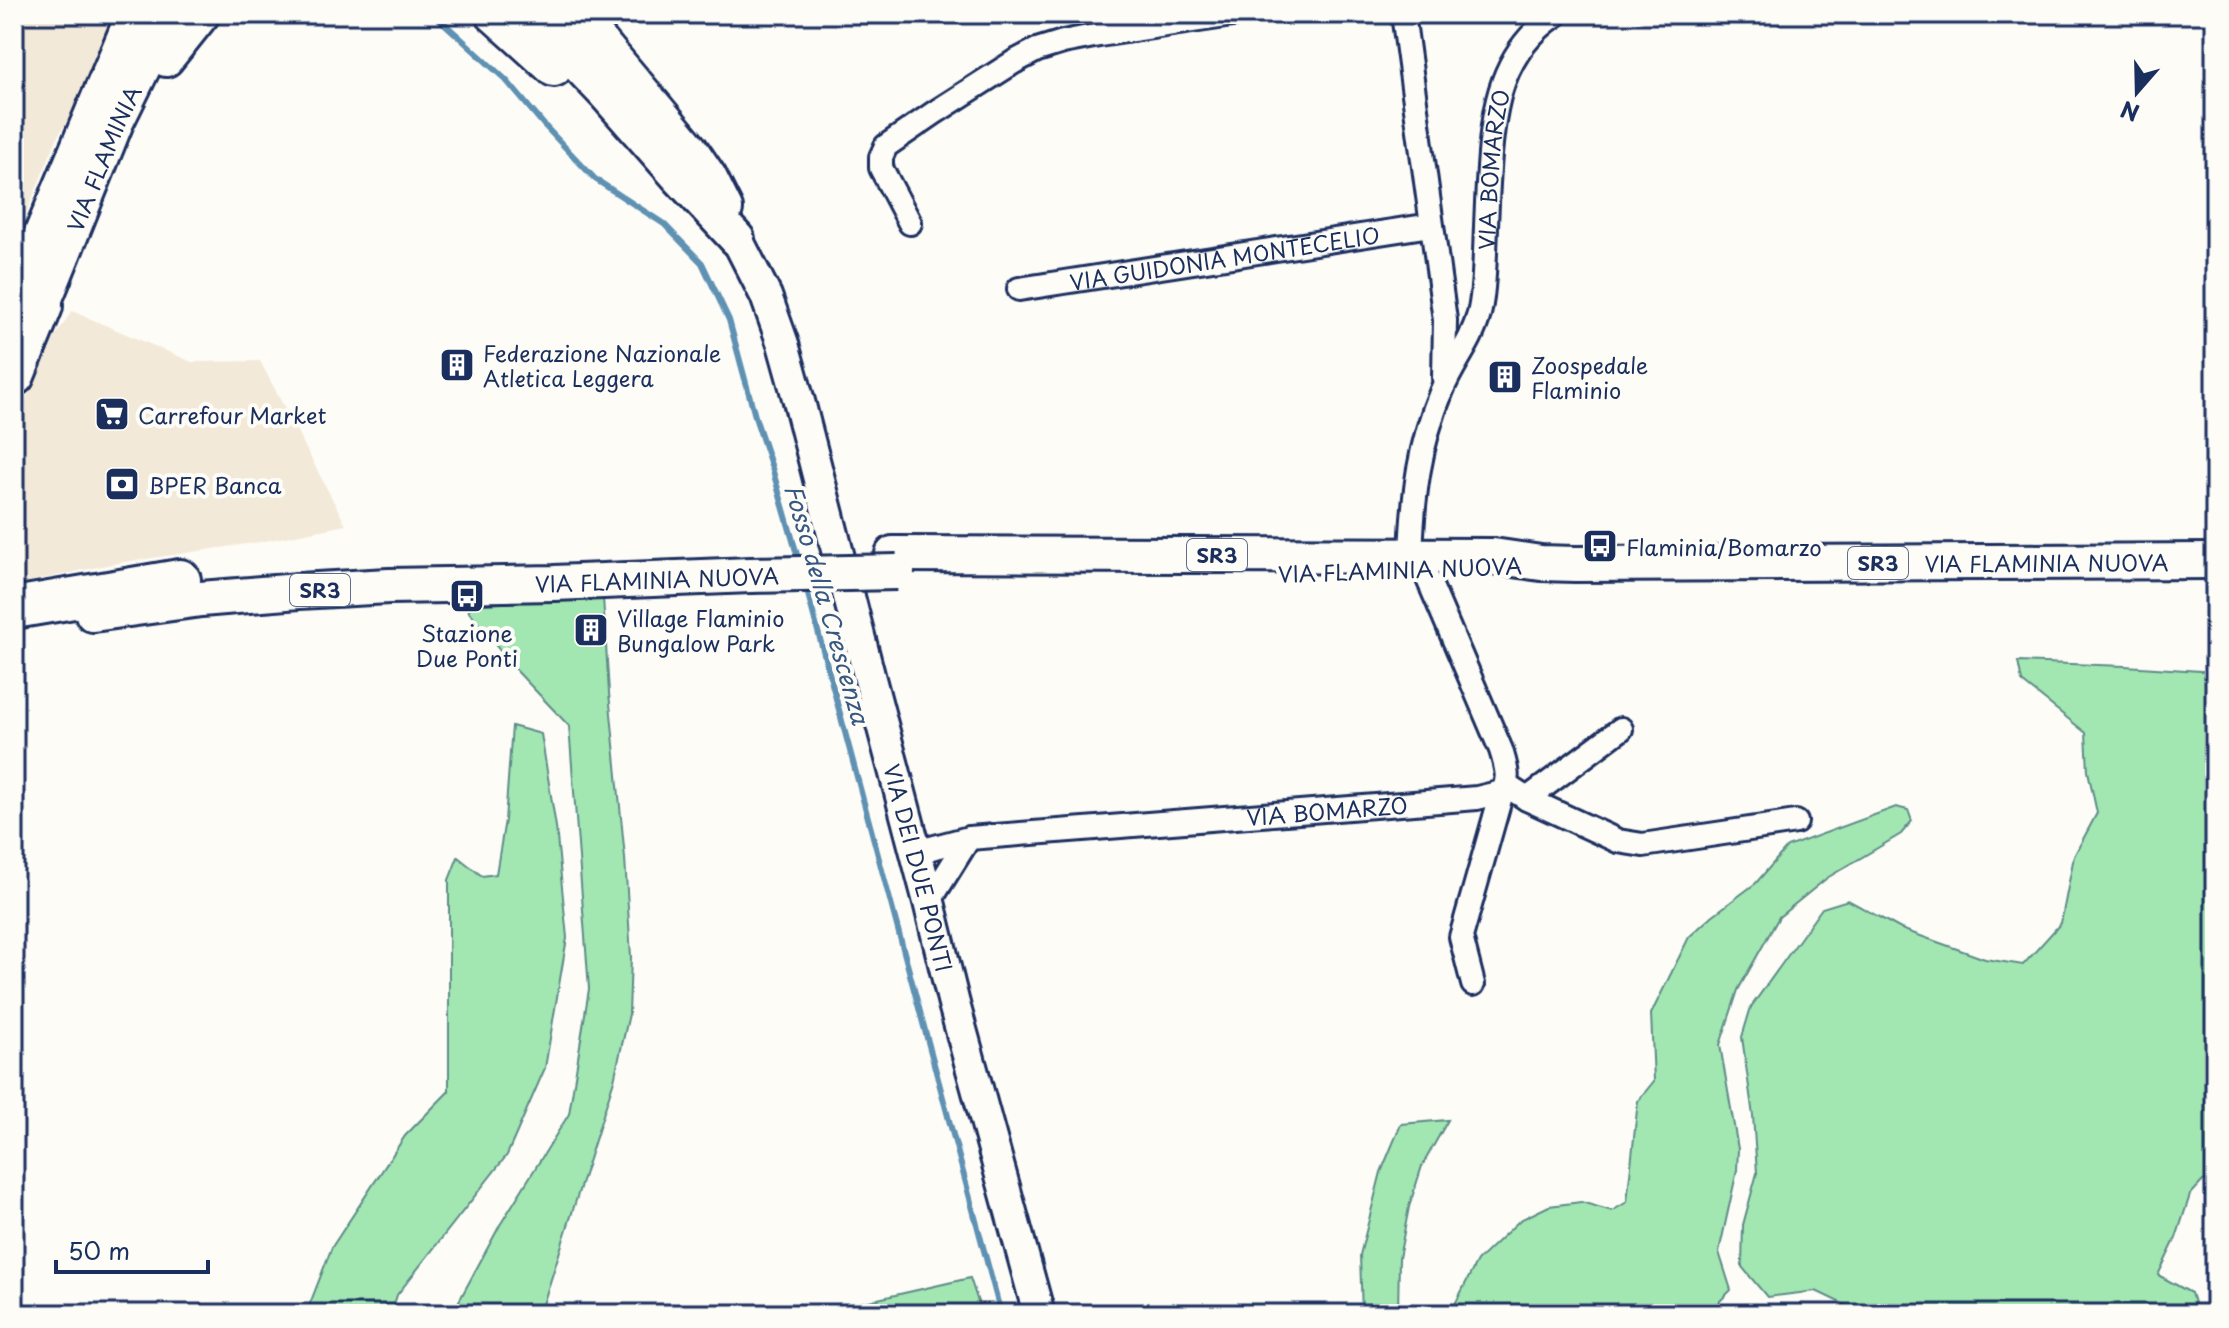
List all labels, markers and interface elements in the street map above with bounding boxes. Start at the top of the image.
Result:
north arrow [2097,52,2177,132]
street label: VIA FLAMINIA [57,79,148,236]
street label: VIA BOMARZO [1469,85,1517,250]
text: N [2116,94,2143,131]
street label: VIA GUIDONIA MONTECELIO [1067,217,1382,297]
place label: Federazione Nazionale Atletica Leggera [483,336,721,394]
building icon: Federazione Nazionale Atletica Leggera [438,346,476,384]
place label: Zoospedale Flaminio [1531,348,1648,406]
building icon: Zoospedale Flaminio [1486,358,1524,396]
supermarket icon: Carrefour Market [93,395,131,433]
place label: Carrefour Market [138,398,327,431]
bank icon: BPER Banca [103,465,141,503]
place label: BPER Banca [148,468,282,501]
water label: Fosso della Crescenza [777,480,880,729]
bus stop icon: Flaminia/Bomarzo [1581,527,1619,565]
place label: Flaminia/Bomarzo [1626,530,1822,563]
road number: SR3 [1187,539,1247,571]
street label: VIA FLAMINIA NUOVA [1924,545,2169,579]
road number: SR3 [1848,547,1908,579]
street label: VIA FLAMINIA NUOVA [1277,548,1523,590]
street label: VIA FLAMINIA NUOVA [534,558,780,600]
road number: SR3 [290,574,350,606]
bus stop icon: Stazione Due Ponti [448,577,486,615]
place label: Village Flaminio Bungalow Park [617,601,784,659]
building icon: Village Flaminio Bungalow Park [572,611,610,649]
place label: Stazione Due Ponti [416,616,518,674]
street label: VIA DEI DUE PONTI [877,760,962,975]
street label: VIA BOMARZO [1245,787,1409,833]
scale bar [56,1224,208,1274]
text: 50 m [68,1232,130,1268]

